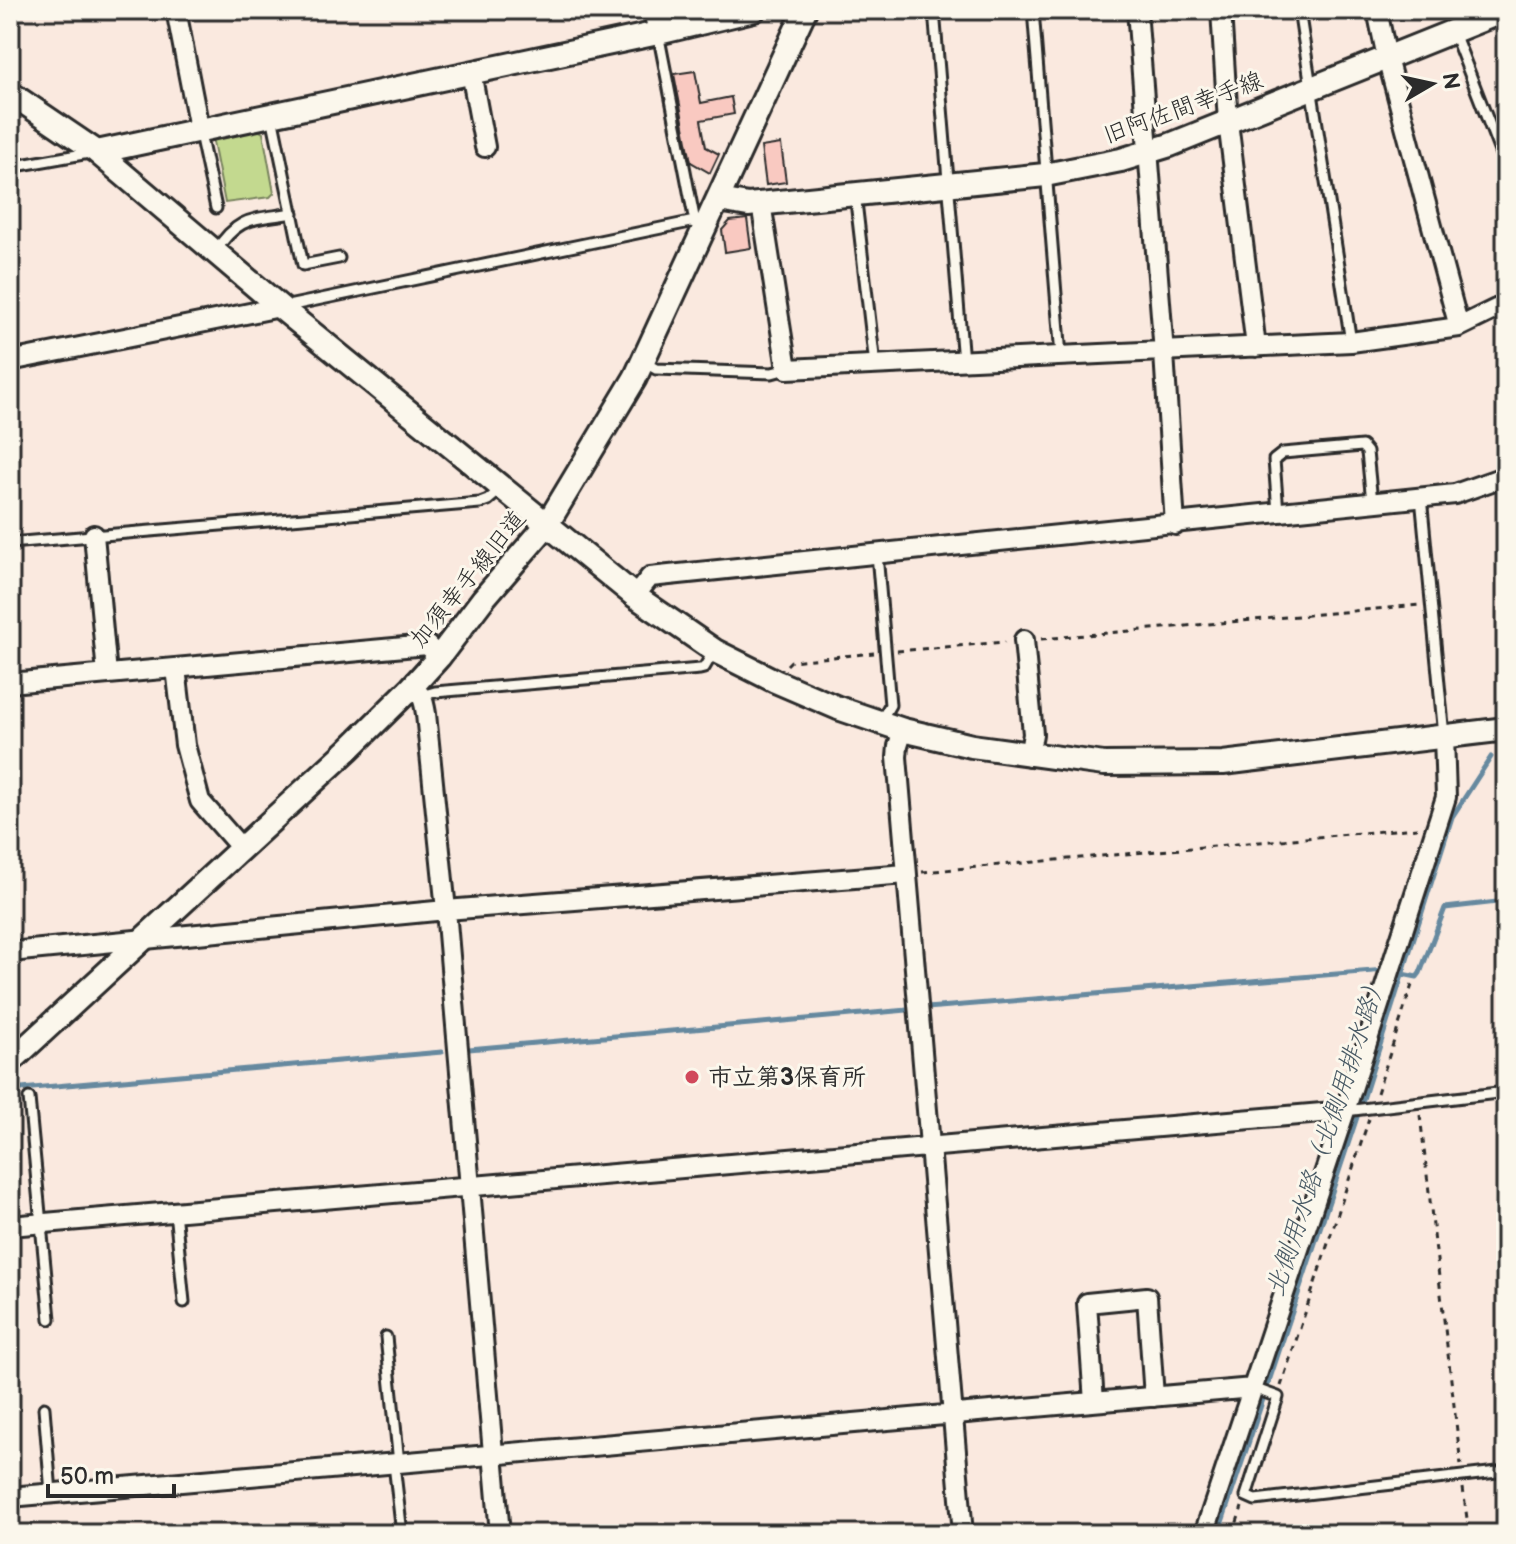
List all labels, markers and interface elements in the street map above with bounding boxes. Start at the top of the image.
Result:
north arrow [1392,44,1472,124]
street label: 旧阿佐間幸手線 [1099,66,1267,150]
text: N [1436,71,1465,91]
street label: 加須幸手線旧道 [404,505,532,653]
water label: 北側用水路（北側用排水路） [1260,969,1394,1301]
place label: 市立第3保育所 [708,1063,866,1092]
marker: 市立第3保育所 [683,1068,701,1086]
scale bar [48,1448,174,1498]
text: 50 m [60,1462,114,1491]

